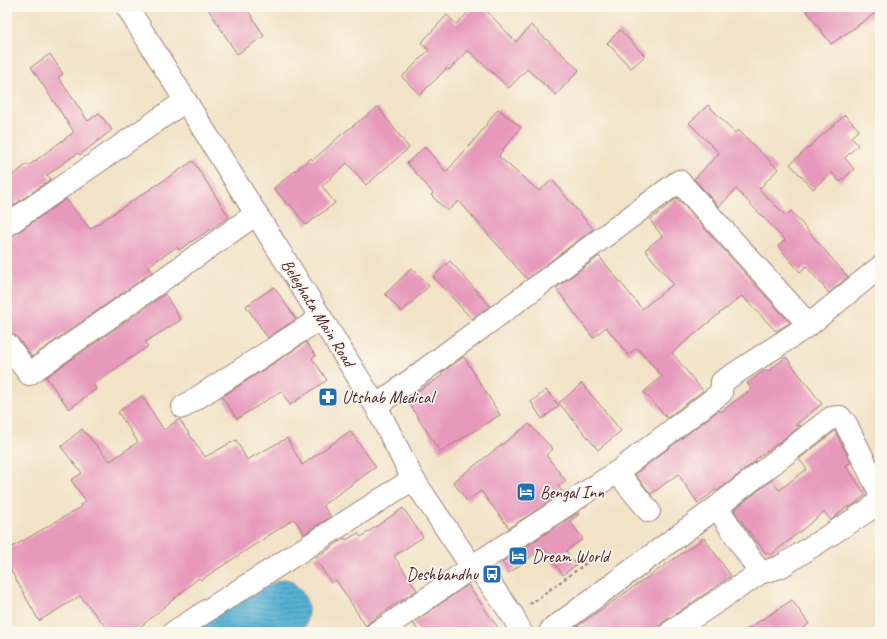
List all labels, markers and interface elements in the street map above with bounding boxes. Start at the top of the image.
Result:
street label: Beleghata Main Road [277,255,361,373]
pharmacy icon: Utshab Medical [317,386,339,408]
place label: Utshab Medical [342,387,437,408]
hotel icon: Bengal Inn [515,481,537,503]
place label: Bengal Inn [540,482,604,503]
hotel icon: Dream World [507,545,529,567]
place label: Dream World [532,546,612,567]
bus stop icon: Deshbandhu [481,563,503,585]
place label: Deshbandhu [406,564,480,585]

